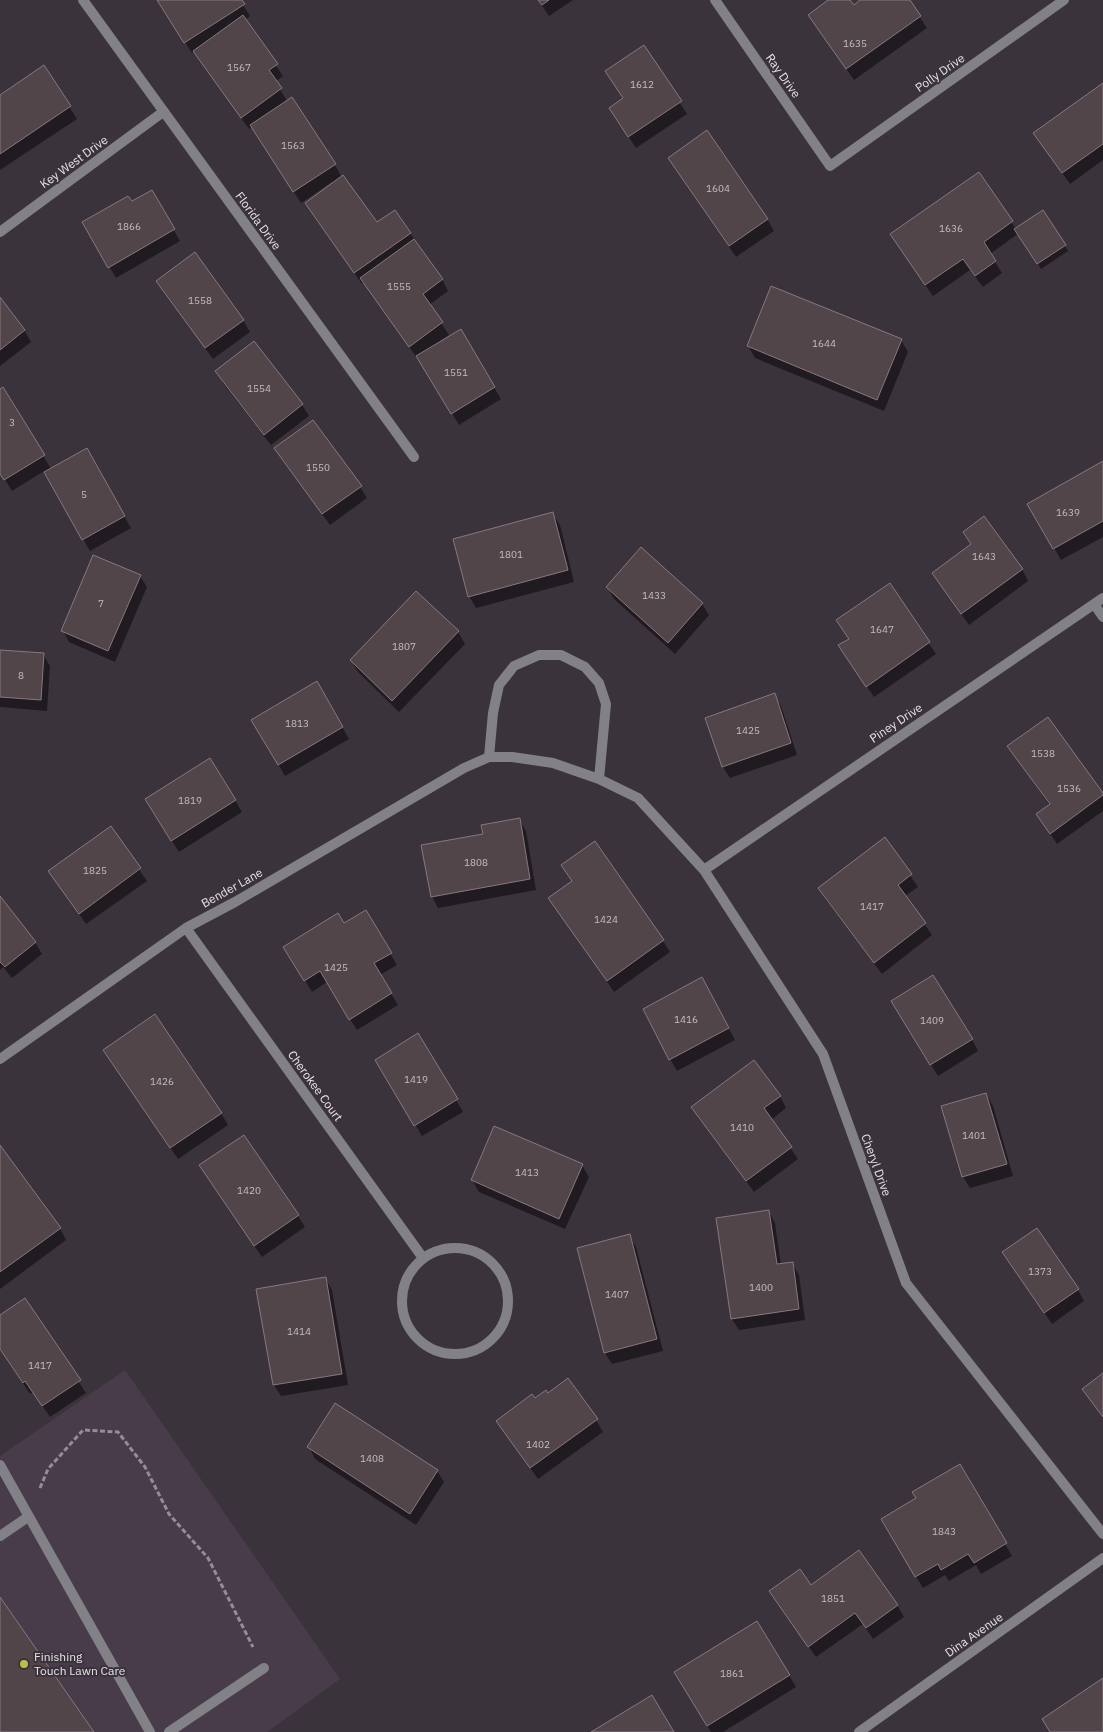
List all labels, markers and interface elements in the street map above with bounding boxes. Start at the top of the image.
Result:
house number: 1635 [843,37,867,50]
street label: Polly Drive [912,50,968,95]
street label: Ray Drive [763,51,804,101]
house number: 1567 [227,61,251,74]
house number: 1612 [630,78,654,91]
street label: Key West Drive [37,132,111,191]
house number: 1563 [281,139,305,152]
house number: 1604 [706,182,730,195]
street label: Florida Drive [232,189,285,253]
house number: 1866 [117,220,141,233]
house number: 1636 [939,222,963,235]
house number: 1555 [387,280,411,293]
house number: 1558 [188,294,212,307]
house number: 1644 [812,337,836,350]
house number: 1551 [444,366,468,379]
house number: 1554 [247,382,271,395]
house number: 3 [9,416,15,429]
house number: 1550 [306,461,330,474]
house number: 5 [81,488,87,501]
house number: 1639 [1056,506,1080,519]
house number: 1801 [499,548,523,561]
house number: 1643 [972,550,996,563]
house number: 1433 [642,589,666,602]
house number: 7 [98,597,104,610]
house number: 1647 [870,623,894,636]
house number: 1807 [392,640,416,653]
house number: 8 [18,669,24,682]
street label: Piney Drive [867,699,925,746]
house number: 1813 [285,717,309,730]
house number: 1425 [736,724,760,737]
house number: 1538 [1031,747,1055,760]
house number: 1536 [1057,782,1081,795]
house number: 1819 [178,794,202,807]
house number: 1808 [464,856,488,869]
house number: 1825 [83,864,107,877]
street label: Bender Lane [198,864,265,911]
house number: 1417 [860,900,884,913]
house number: 1424 [594,913,618,926]
house number: 1425 [324,961,348,974]
house number: 1416 [674,1013,698,1026]
house number: 1409 [920,1014,944,1027]
street label: Cherokee Court [285,1047,346,1124]
house number: 1419 [404,1073,428,1086]
house number: 1426 [150,1075,174,1088]
house number: 1410 [730,1121,754,1134]
house number: 1401 [962,1129,986,1142]
street label: Cheryl Drive [858,1132,895,1198]
house number: 1413 [515,1166,539,1179]
house number: 1420 [237,1184,261,1197]
house number: 1373 [1028,1265,1052,1278]
house number: 1400 [749,1281,773,1294]
house number: 1407 [605,1288,629,1301]
house number: 1414 [287,1325,311,1338]
house number: 1417 [28,1359,52,1372]
house number: 1402 [526,1438,550,1451]
house number: 1408 [360,1452,384,1465]
house number: 1843 [932,1525,956,1538]
house number: 1851 [821,1592,845,1605]
street label: Dina Avenue [942,1609,1006,1660]
place label: Finishing Touch Lawn Care [34,1649,126,1678]
marker: Finishing Touch Lawn Care [18,1658,30,1670]
house number: 1861 [720,1667,744,1680]

